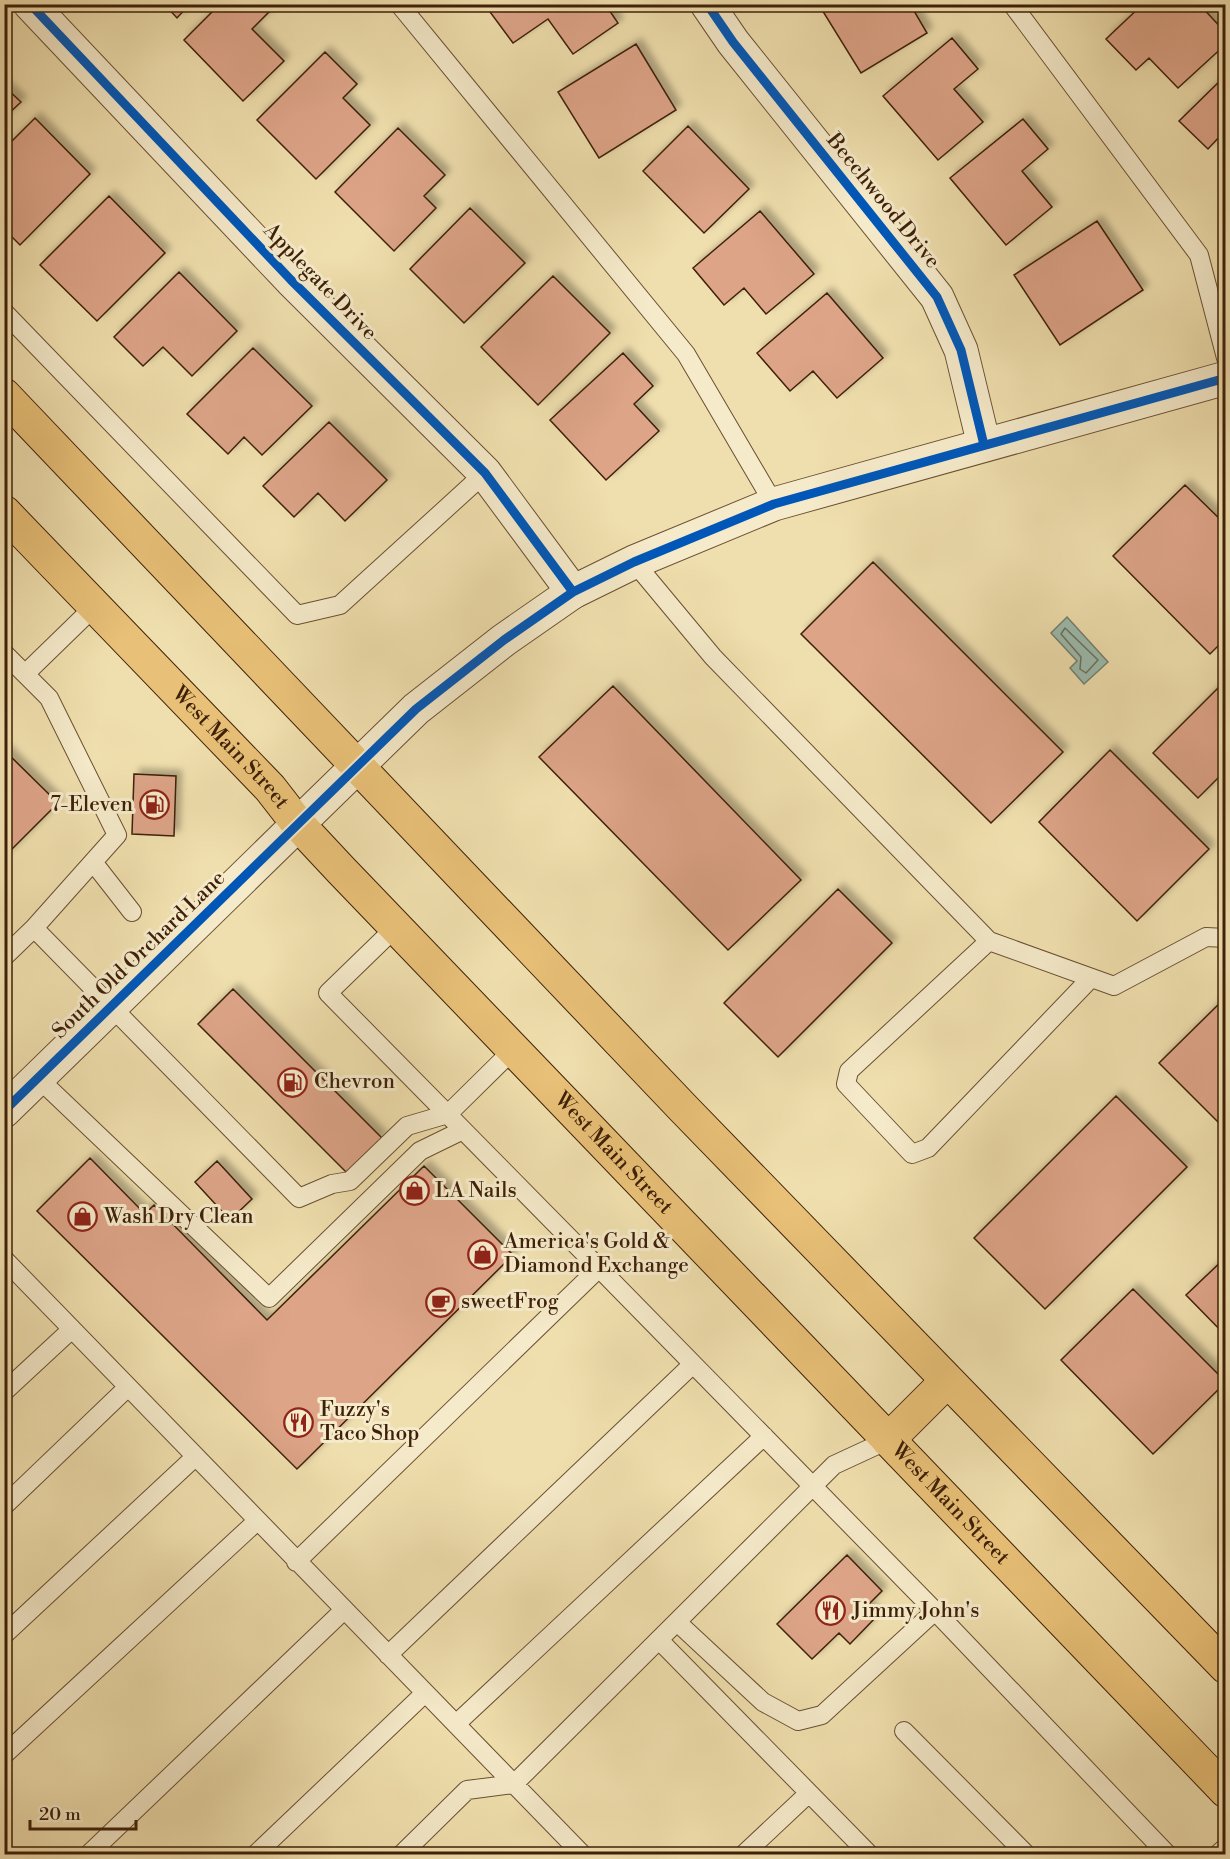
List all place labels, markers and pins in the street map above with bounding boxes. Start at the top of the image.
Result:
fuel station icon: 7-Eleven [138,789,170,821]
place label: 7-Eleven [50,792,133,818]
fuel station icon: Chevron [277,1066,309,1098]
place label: Chevron [314,1069,396,1095]
shop icon: LA Nails [398,1175,430,1207]
place label: LA Nails [435,1178,517,1204]
shop icon: Wash Dry Clean [67,1201,99,1233]
place label: Wash Dry Clean [103,1204,254,1230]
place label: America's Gold & Diamond Exchange [503,1229,689,1279]
shop icon: America's Gold & Diamond Exchange [467,1238,499,1270]
cafe icon: sweetFrog [424,1286,456,1318]
place label: sweetFrog [461,1289,559,1315]
place label: Fuzzy's Taco Shop [320,1397,419,1447]
restaurant icon: Fuzzy's Taco Shop [283,1406,315,1438]
restaurant icon: Jimmy John's [815,1595,847,1627]
place label: Jimmy John's [851,1598,979,1624]

